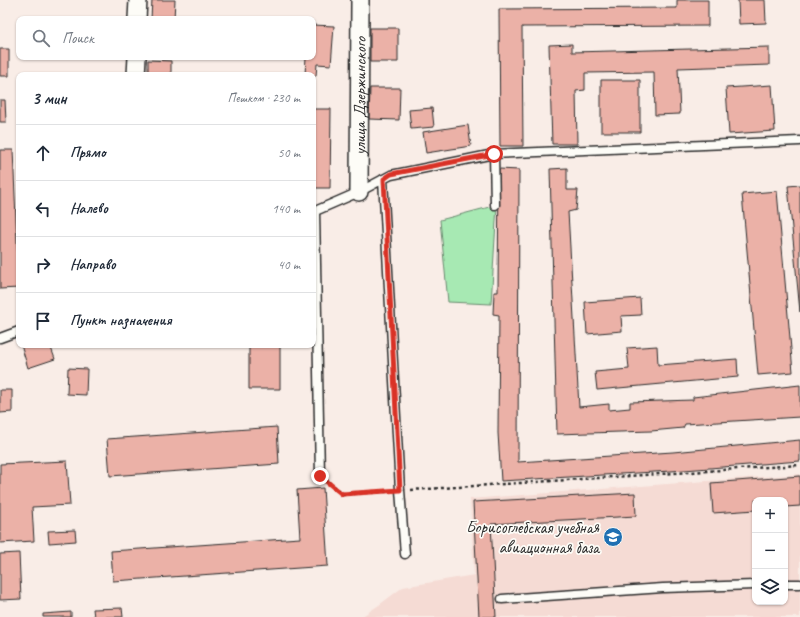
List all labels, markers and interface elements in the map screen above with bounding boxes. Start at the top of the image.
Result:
search box [16,16,316,60]
icon: search [30,27,52,49]
text: Поиск [62,29,94,48]
street label: улица Дзержинского [349,36,370,156]
text: 3 мин [32,88,67,109]
text: Пешком · 230 m [227,90,300,106]
icon: ahead [32,142,54,164]
text: Прямо [70,143,106,162]
text: 50 m [278,145,300,161]
route start [485,145,503,163]
icon: left [32,198,54,220]
text: Налево [70,199,108,218]
text: 140 m [272,201,300,217]
icon: right [32,254,54,276]
text: Направо [70,255,116,274]
text: 40 m [278,257,300,273]
icon: arrive [32,310,54,332]
text: Пункт назначения [70,311,172,330]
route end [311,467,329,485]
map controls [752,497,788,605]
button: + [752,497,788,533]
place label: Борисоглебская учебная авиационная база [466,517,601,558]
school or university icon: Борисоглебская учебная авиационная база [602,526,624,548]
button: − [752,533,788,569]
button: layers [752,569,788,605]

